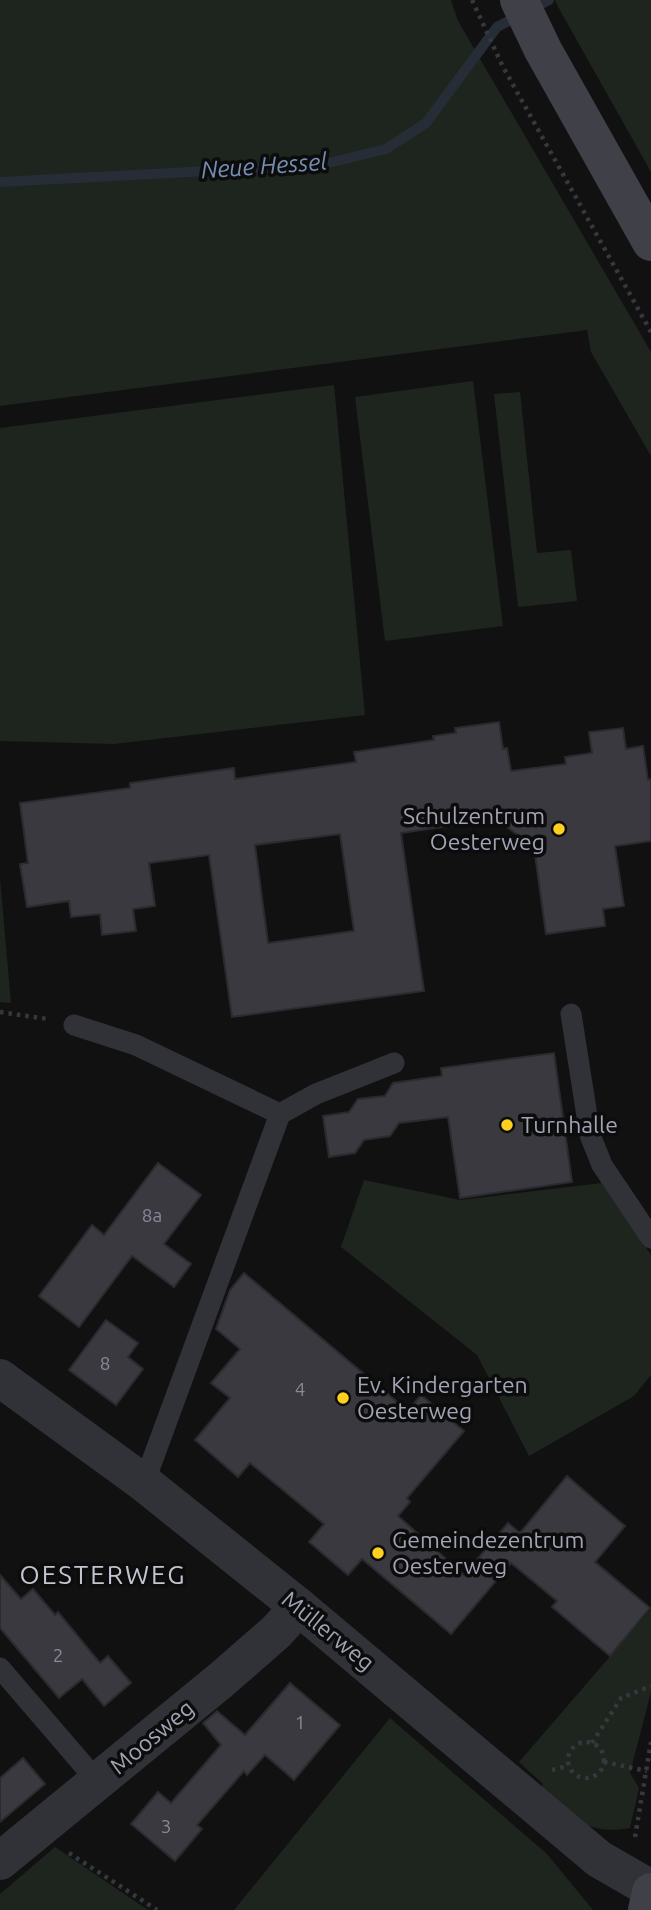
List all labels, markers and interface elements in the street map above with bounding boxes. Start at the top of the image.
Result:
water label: Neue Hessel [200,148,328,183]
place label: Schulzentrum Oesterweg [403,803,545,854]
marker: Schulzentrum Oesterweg [551,821,567,837]
place label: Turnhalle [521,1112,618,1137]
marker: Turnhalle [499,1117,515,1133]
house number: 8a [142,1204,162,1226]
house number: 8 [100,1352,110,1374]
place label: Ev. Kindergarten Oesterweg [357,1372,528,1423]
house number: 4 [295,1378,305,1400]
marker: Ev. Kindergarten Oesterweg [335,1390,351,1406]
place label: Gemeindezentrum Oesterweg [392,1527,584,1578]
marker: Gemeindezentrum Oesterweg [370,1545,386,1561]
district label: OESTERWEG [19,1560,187,1589]
street label: Müllerweg [277,1586,379,1675]
house number: 2 [53,1644,63,1666]
street label: Moosweg [105,1695,198,1779]
house number: 1 [295,1711,305,1733]
house number: 3 [161,1815,171,1837]

